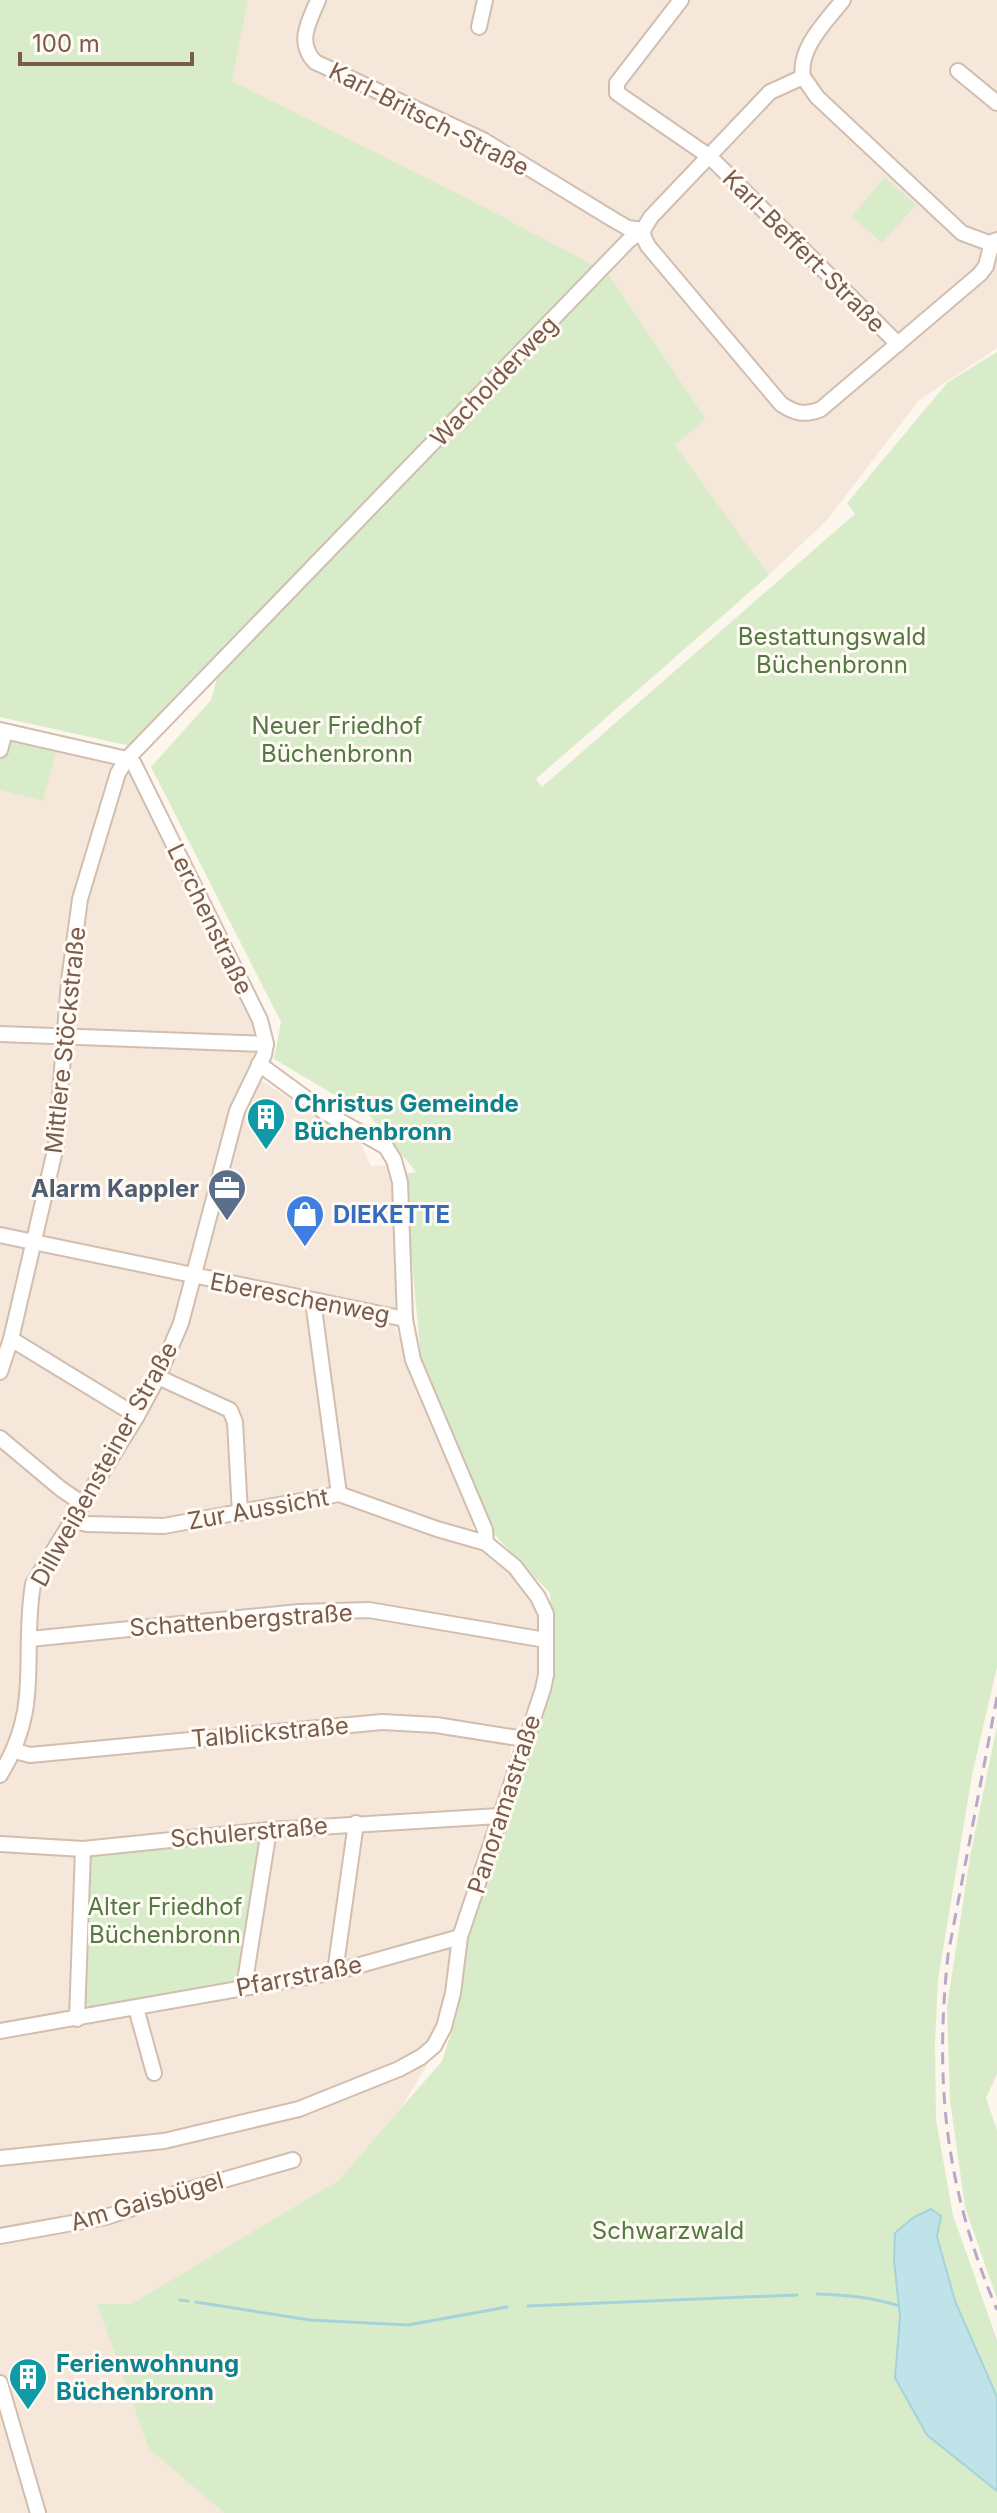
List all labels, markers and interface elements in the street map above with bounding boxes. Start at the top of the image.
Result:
scale bar [20,16,192,66]
text: 100 m [32,29,100,58]
street label: Karl-Britsch-Straße [324,56,534,182]
street label: Karl-Beffert-Straße [717,164,891,338]
street label: Wacholderweg [425,310,563,452]
park label: Bestattungswald Büchenbronn [738,622,926,679]
park label: Neuer Friedhof Büchenbronn [252,711,423,768]
street label: Lerchenstraße [161,839,259,999]
street label: Mittlere Stöckstraße [39,925,91,1155]
place label: Christus Gemeinde Büchenbronn [294,1089,519,1146]
building icon: Christus Gemeinde Büchenbronn [245,1096,287,1151]
office icon: Alarm Kappler [206,1167,248,1222]
place label: Alarm Kappler [31,1174,199,1203]
shop icon: DIEKETTE [284,1193,326,1248]
place label: DIEKETTE [333,1200,450,1229]
street label: Ebereschenweg [208,1266,392,1330]
street label: Dillweißensteiner Straße [25,1337,183,1591]
street label: Zur Aussicht [185,1482,331,1536]
street label: Schattenbergstraße [128,1598,354,1642]
street label: Talblickstraße [190,1711,350,1753]
street label: Panoramastraße [461,1711,547,1897]
street label: Schulerstraße [169,1811,329,1853]
park label: Alter Friedhof Büchenbronn [88,1892,243,1949]
street label: Pfarrstraße [234,1950,364,2002]
street label: Am Gaisbügel [67,2165,227,2237]
park label: Schwarzwald [592,2216,744,2245]
place label: Ferienwohnung Büchenbronn [56,2349,239,2406]
building icon: Ferienwohnung Büchenbronn [7,2356,49,2411]

